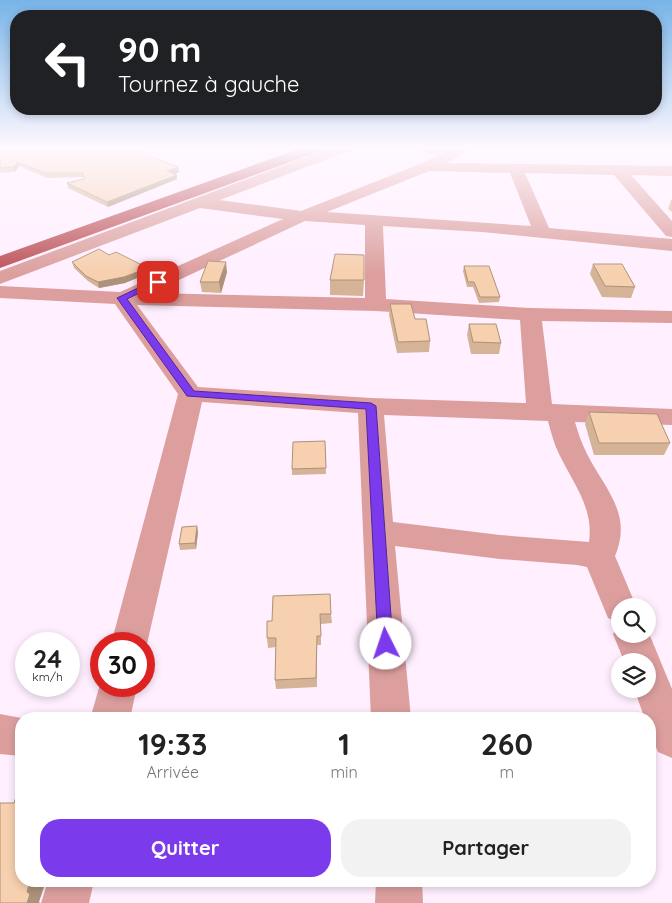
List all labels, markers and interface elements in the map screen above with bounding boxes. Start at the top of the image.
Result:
text: 90 m [118,27,201,71]
icon: left [35,30,100,95]
text: Tournez à gauche [118,70,300,98]
pin [137,261,179,303]
icon: arrive [144,268,172,296]
map controls [611,598,656,698]
button: search [611,598,656,643]
position arrow [359,617,411,669]
speed limit sign: 30 [90,632,155,697]
text: 24 [33,643,62,674]
button: layers [611,653,656,698]
text: km/h [32,669,63,684]
text: 19:33 [138,725,207,763]
text: 1 [338,725,350,763]
text: 260 [481,725,533,763]
text: Arrivée [146,762,199,782]
text: min [330,762,358,782]
text: m [500,762,514,782]
button: Quitter [40,819,331,877]
button: Partager [341,819,631,877]

